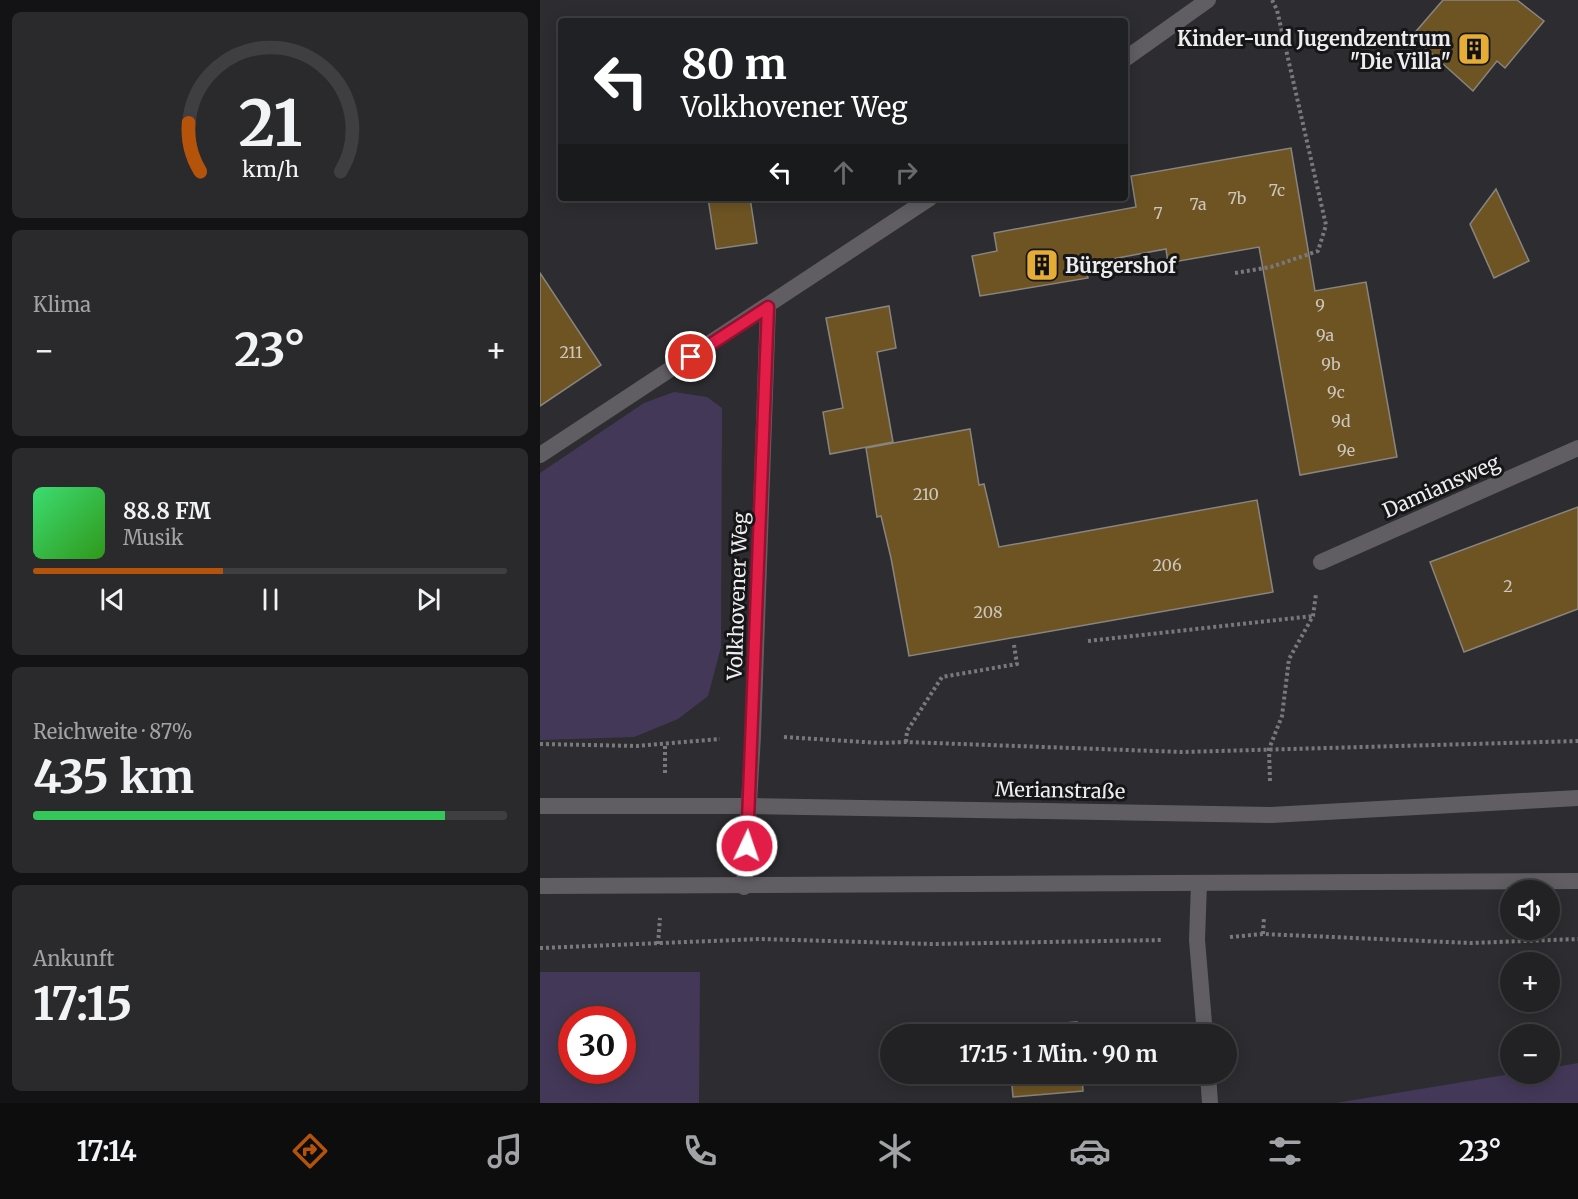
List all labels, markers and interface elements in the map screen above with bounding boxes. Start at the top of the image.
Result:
place label: Kinder-und Jugendzentrum "Die Villa" [1177,26,1451,74]
building icon: Kinder-und Jugendzentrum "Die Villa" [1456,31,1492,67]
text: 80 m [681,38,787,90]
icon: left [582,42,660,120]
text: 21 [238,85,302,163]
text: Volkhovener Weg [681,90,908,124]
text: km/h [242,156,298,183]
icon: left [764,156,797,189]
icon: ahead [827,156,860,189]
icon: right [890,156,923,189]
house number: 7c [1269,180,1285,200]
house number: 7b [1228,188,1247,208]
house number: 7a [1189,194,1207,214]
house number: 7 [1153,203,1163,223]
building icon: Bürgershof [1024,247,1060,283]
place label: Bürgershof [1065,253,1177,278]
text: Klima [33,292,91,317]
house number: 9 [1315,295,1325,315]
text: 23° [234,322,306,378]
house number: 9a [1316,325,1335,345]
text: − [33,330,55,371]
text: + [485,330,507,371]
pin [665,331,716,382]
icon: arrive [674,340,707,373]
house number: 211 [560,342,582,362]
house number: 9b [1321,354,1341,374]
house number: 9c [1327,382,1345,402]
house number: 9d [1331,411,1351,431]
house number: 9e [1337,440,1355,460]
street label: Damiansweg [1379,449,1503,523]
house number: 210 [913,484,939,504]
text: 88.8 FM [123,497,211,525]
street label: Volkhovener Weg [722,512,752,681]
text: Musik [123,525,183,550]
house number: 206 [1152,555,1182,575]
house number: 2 [1503,576,1513,596]
icon: previous [96,583,129,616]
icon: pause [254,583,287,616]
icon: next [412,583,445,616]
house number: 208 [974,602,1002,622]
text: Reichweite · 87% [33,719,192,744]
text: 435 km [33,749,194,805]
street label: Merianstraße [995,776,1125,804]
position arrow [715,814,779,878]
map controls [1500,880,1560,1084]
button: sound [1500,880,1560,940]
text: Ankunft [33,946,114,971]
button: + [1500,952,1560,1012]
text: 17:15 [33,976,132,1032]
speed limit sign: 30 [558,1006,636,1084]
button: − [1500,1024,1560,1084]
text: 17:15 · 1 Min. · 90 m [959,1040,1158,1068]
icon: directions [289,1130,331,1172]
icon: music [484,1130,526,1172]
icon: phone [679,1130,721,1172]
icon: climate [874,1130,916,1172]
icon: car [1069,1130,1111,1172]
icon: filters [1264,1130,1306,1172]
text: 17:14 [76,1134,137,1168]
text: 23° [1459,1134,1501,1168]

